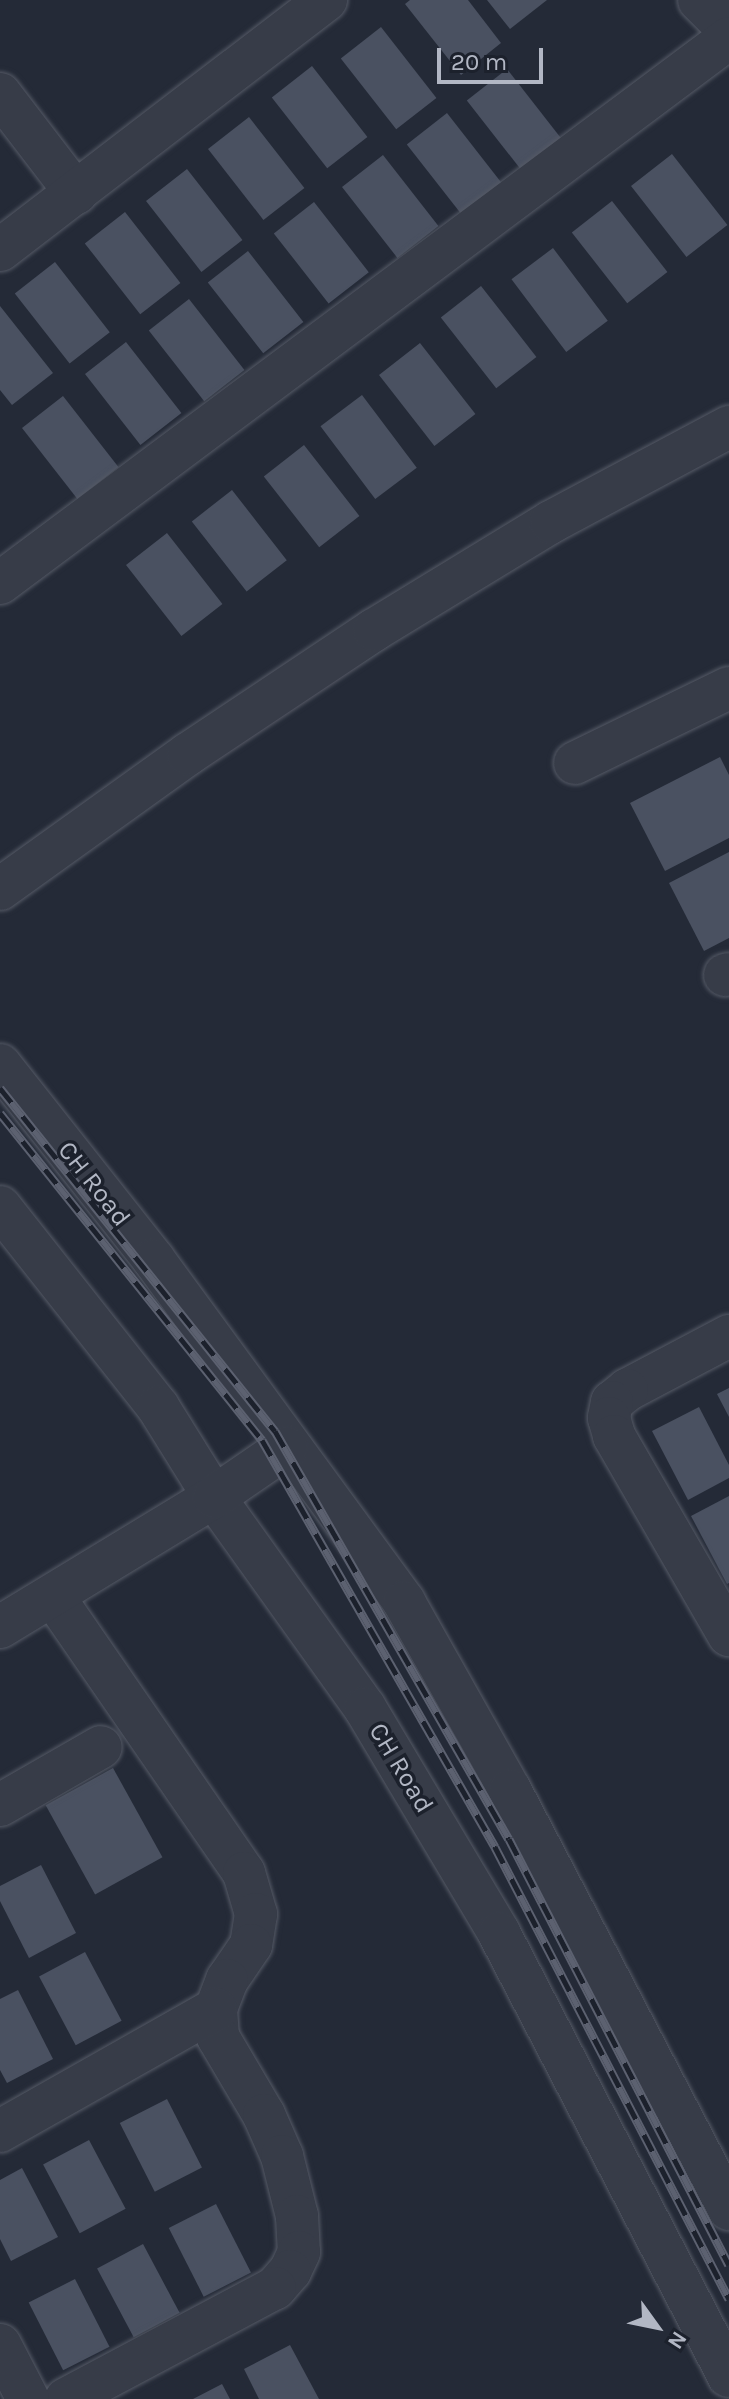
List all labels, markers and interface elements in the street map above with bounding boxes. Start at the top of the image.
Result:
scale bar [441,32,547,82]
text: 20 m [451,48,507,76]
street label: CH Road [51,1135,137,1233]
street label: CH Road [362,1717,440,1819]
north arrow [617,2287,697,2367]
text: N [662,2326,692,2354]

